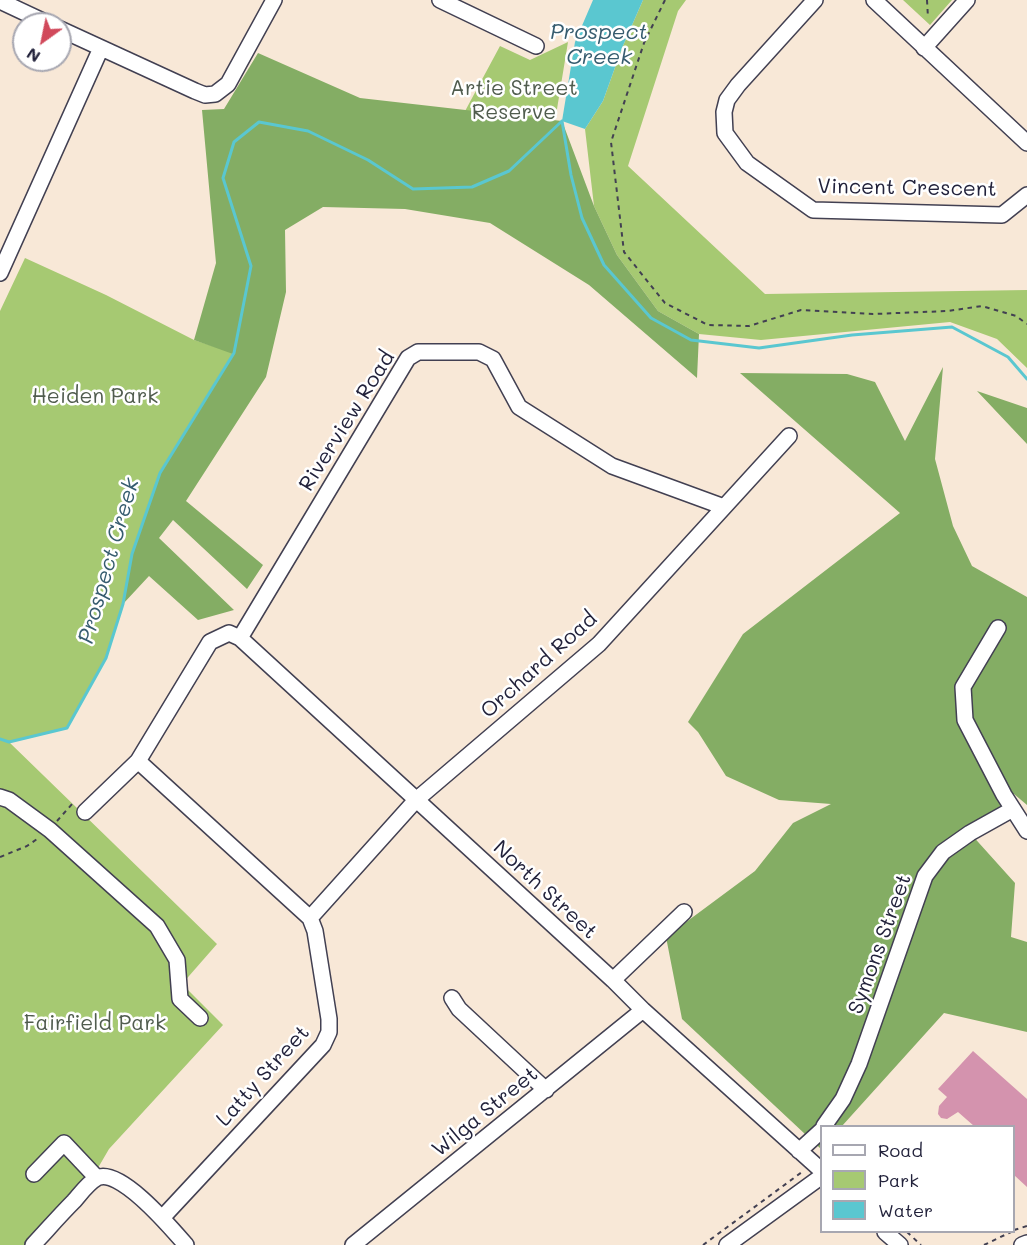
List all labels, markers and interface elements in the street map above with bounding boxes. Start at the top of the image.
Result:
north arrow [12,12,72,72]
water label: Prospect Creek [550,19,648,70]
text: N [22,44,44,68]
park label: Artie Street Reserve [450,76,578,126]
street label: Vincent Crescent [817,174,997,202]
street label: Riverview Road [294,346,400,496]
park label: Heiden Park [32,384,158,410]
water label: Prospect Creek [73,475,145,647]
street label: Orchard Road [476,606,602,724]
street label: North Street [488,835,602,945]
street label: Symons Street [843,870,917,1018]
park label: Fairfield Park [24,1011,166,1037]
street label: Latty Street [211,1020,315,1132]
street label: Wilga Street [427,1062,543,1162]
legend [820,1125,1015,1233]
text: Road [878,1138,923,1162]
text: Park [878,1168,919,1192]
text: Water [878,1198,933,1222]

